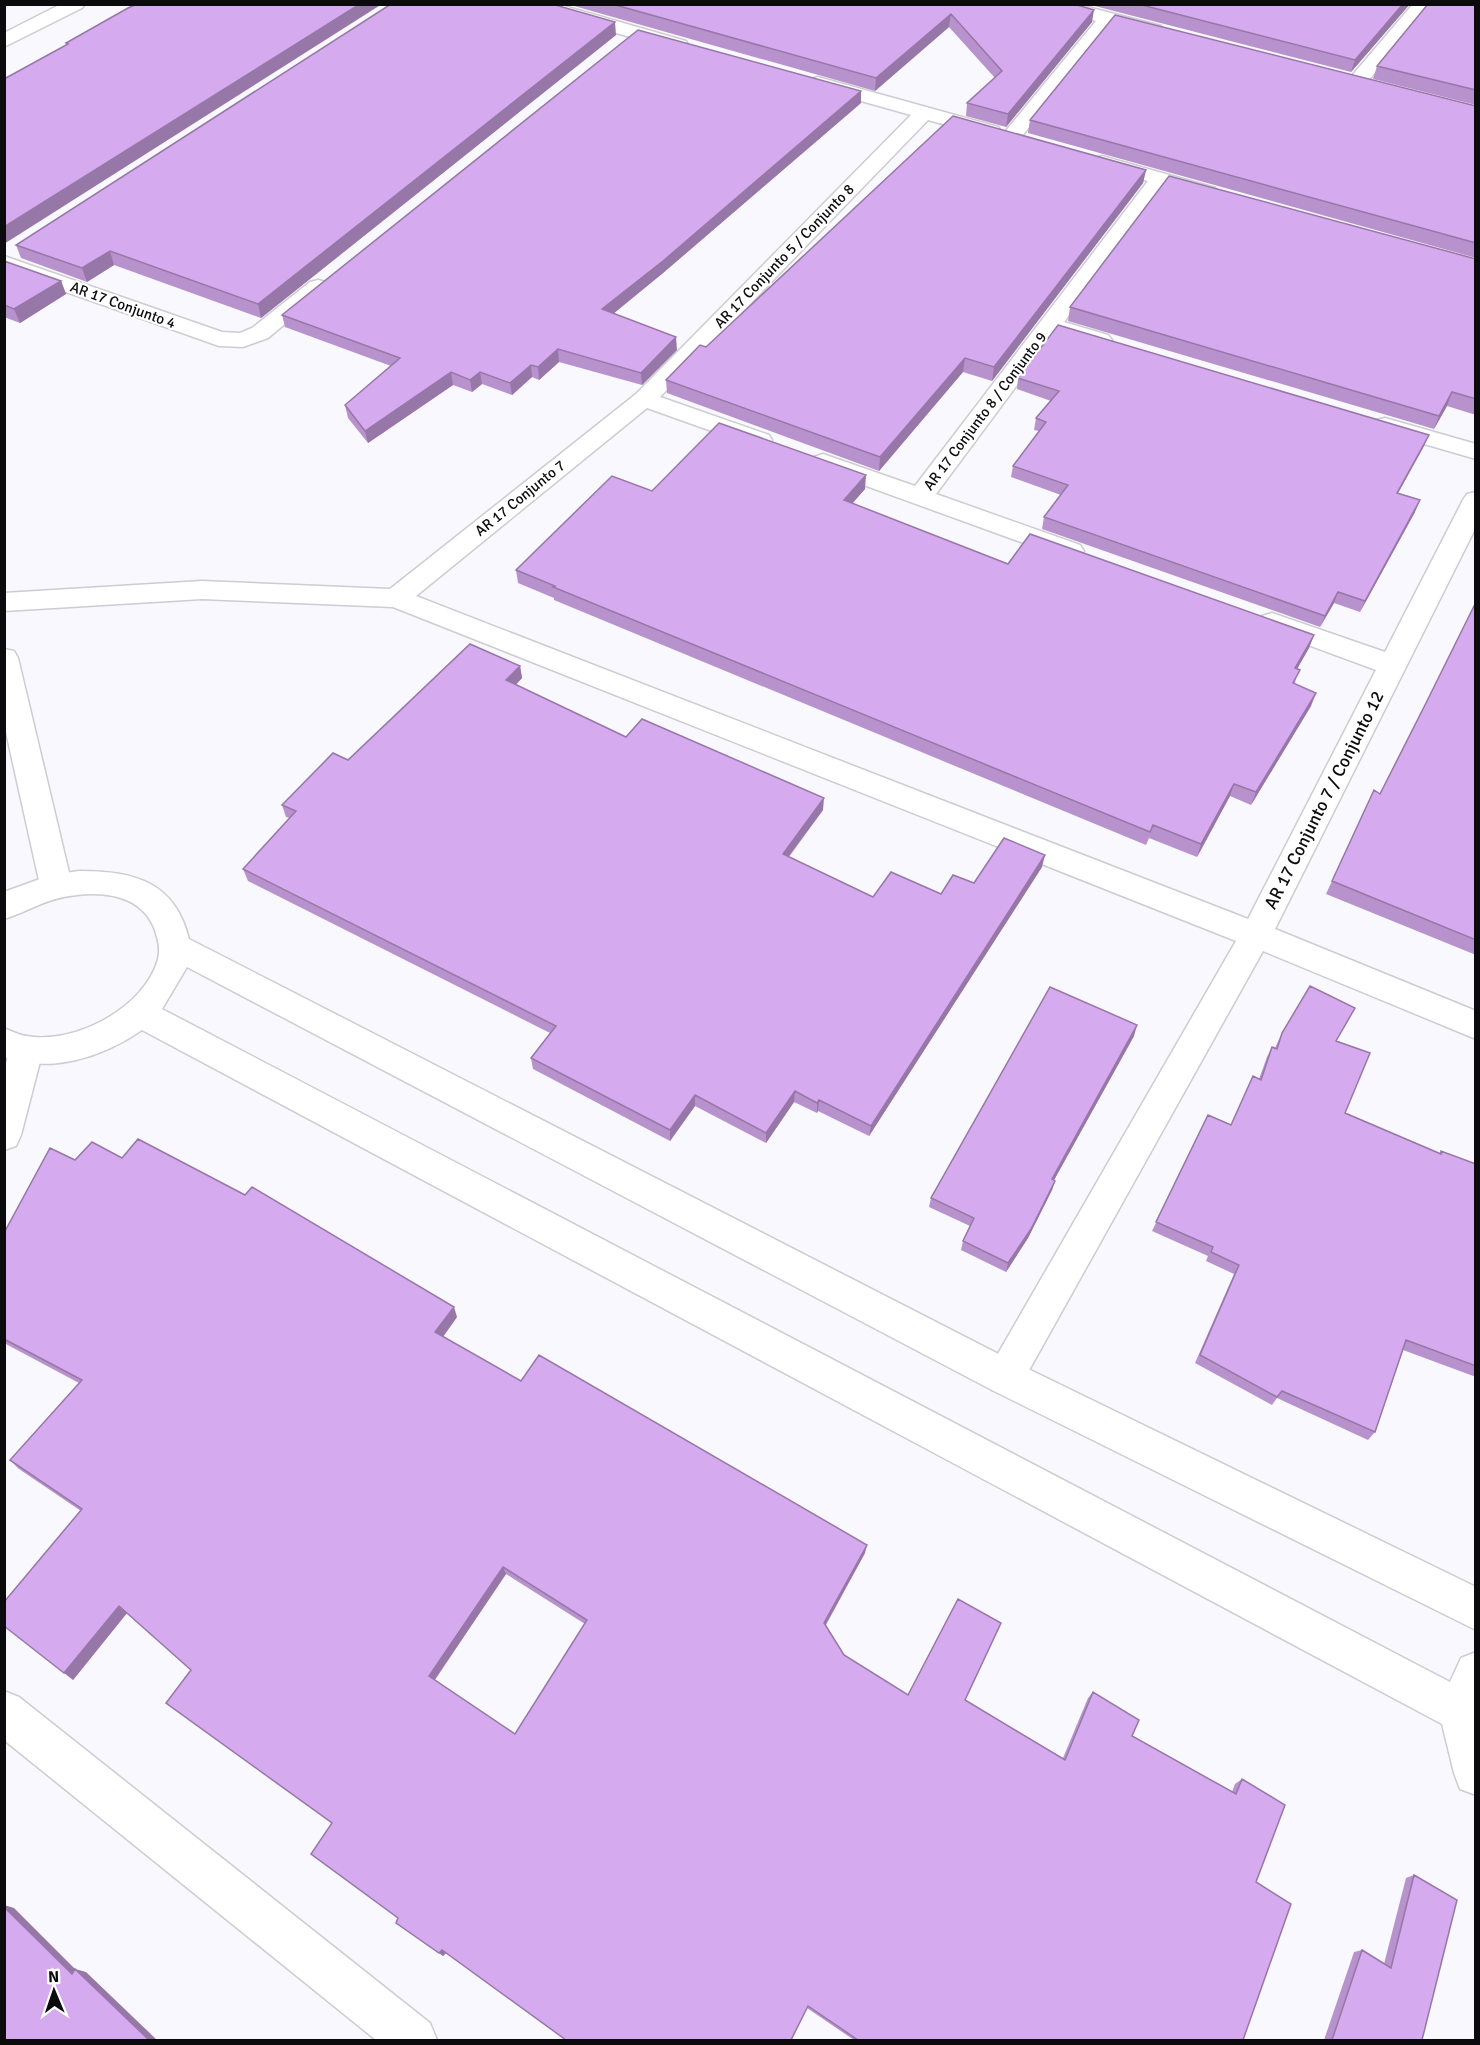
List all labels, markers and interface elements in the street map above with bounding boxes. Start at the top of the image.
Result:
street label: AR 17 Conjunto 5 / Conjunto 8 [710,180,858,332]
street label: AR 17 Conjunto 4 [68,278,178,332]
street label: AR 17 Conjunto 8 / Conjunto 9 [920,328,1050,494]
street label: AR 17 Conjunto 7 [471,456,569,540]
street label: AR 17 Conjunto 7 / Conjunto 12 [1259,687,1389,913]
north arrow [24,1961,84,2021]
text: N [48,1967,59,1987]

